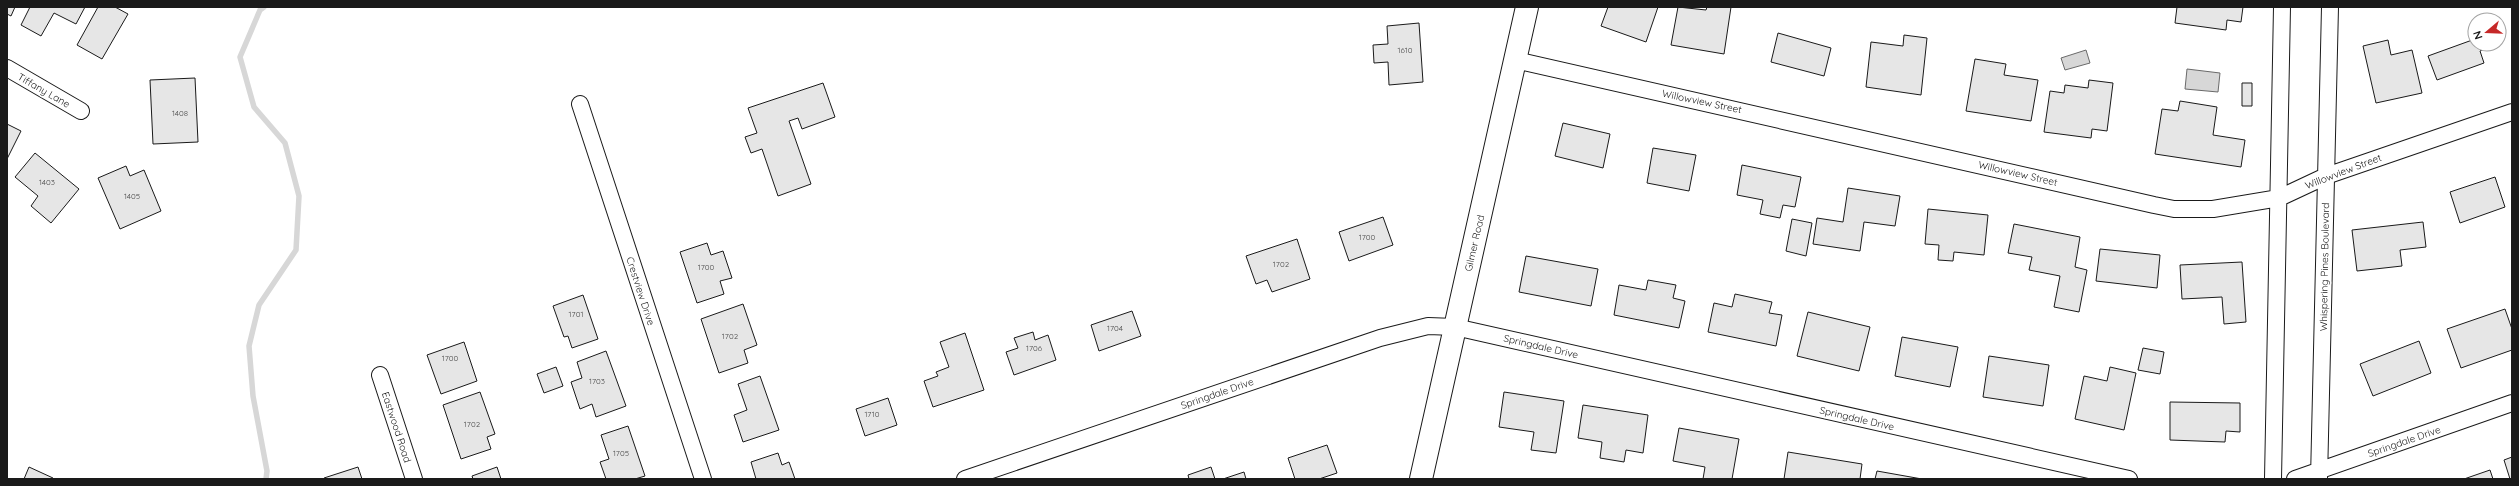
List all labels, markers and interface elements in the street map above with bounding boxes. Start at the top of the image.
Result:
north arrow [2467,12,2507,52]
text: N [2470,29,2485,41]
house number: 1610 [1398,45,1413,55]
street label: Tiffany Lane [15,70,73,111]
street label: Willowview Street [1661,87,1743,116]
house number: 1408 [172,108,188,118]
street label: Willowview Street [2303,151,2384,192]
street label: Willowview Street [1977,158,2059,189]
house number: 1403 [39,177,55,187]
house number: 1405 [124,191,140,201]
street label: Whispering Pines Boulevard [2317,203,2332,331]
street label: Gilmer Road [1462,214,1487,273]
house number: 1700 [1359,232,1376,242]
street label: Crestview Drive [623,255,658,327]
house number: 1702 [1273,259,1290,269]
house number: 1700 [698,262,715,272]
house number: 1701 [569,309,583,319]
house number: 1704 [1107,323,1123,333]
house number: 1702 [722,331,739,341]
street label: Springdale Drive [1502,332,1580,361]
house number: 1706 [1026,343,1043,353]
house number: 1700 [442,353,459,363]
street label: Springdale Drive [1179,375,1256,412]
house number: 1703 [589,376,605,386]
street label: Eastwood Road [379,390,414,464]
street label: Springdale Drive [1818,404,1896,433]
house number: 1710 [864,409,880,419]
house number: 1702 [464,419,481,429]
street label: Springdale Drive [2366,423,2443,460]
house number: 1705 [613,448,629,458]

